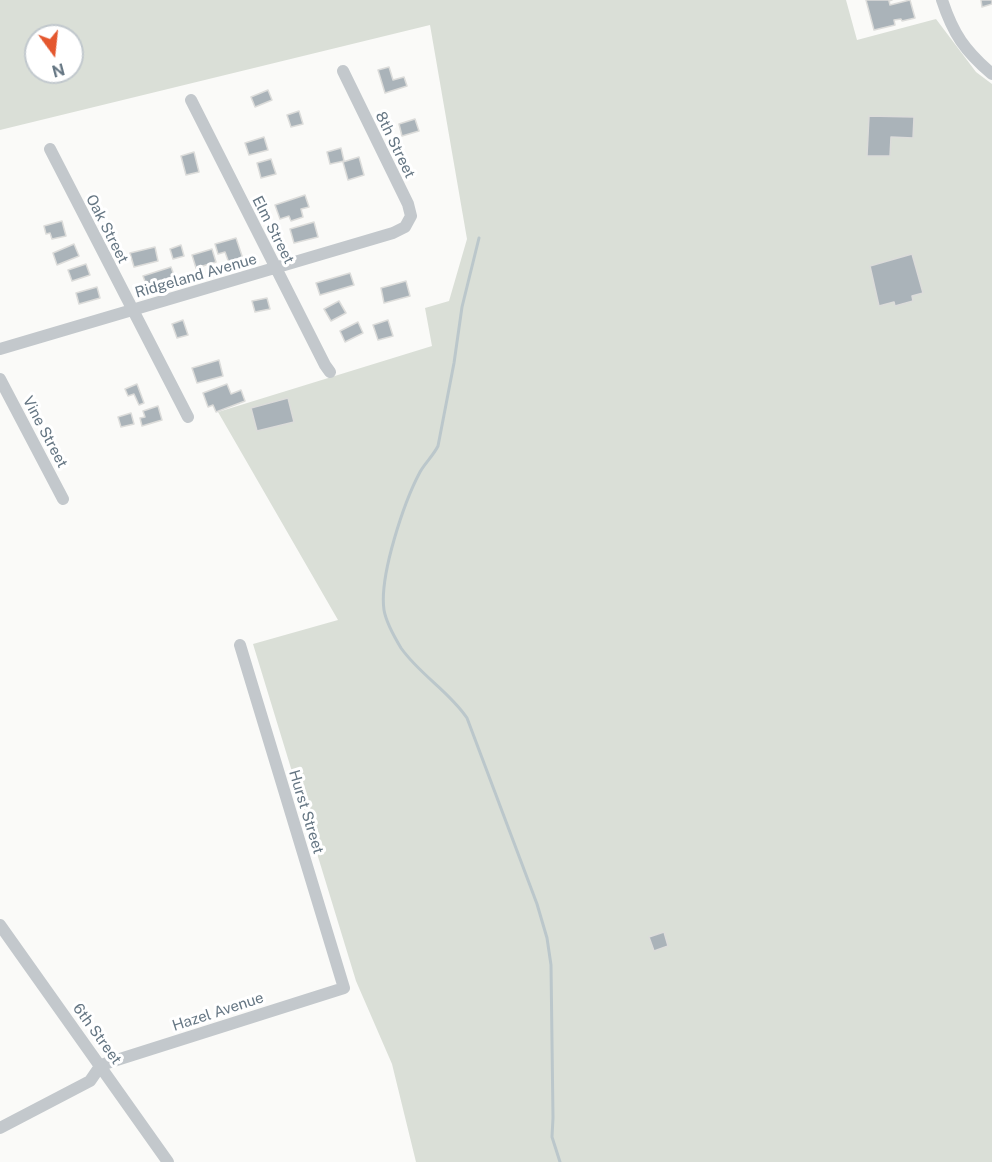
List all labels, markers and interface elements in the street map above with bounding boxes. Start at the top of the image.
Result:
north arrow [24,24,84,84]
text: N [50,59,67,81]
street label: 8th Street [371,109,419,181]
street label: Oak Street [82,191,132,267]
street label: Elm Street [248,193,298,267]
street label: Ridgeland Avenue [133,250,259,302]
street label: Vine Street [19,393,71,471]
street label: Hurst Street [285,768,327,856]
street label: Hazel Avenue [170,989,266,1035]
street label: 6th Street [69,1000,125,1068]

